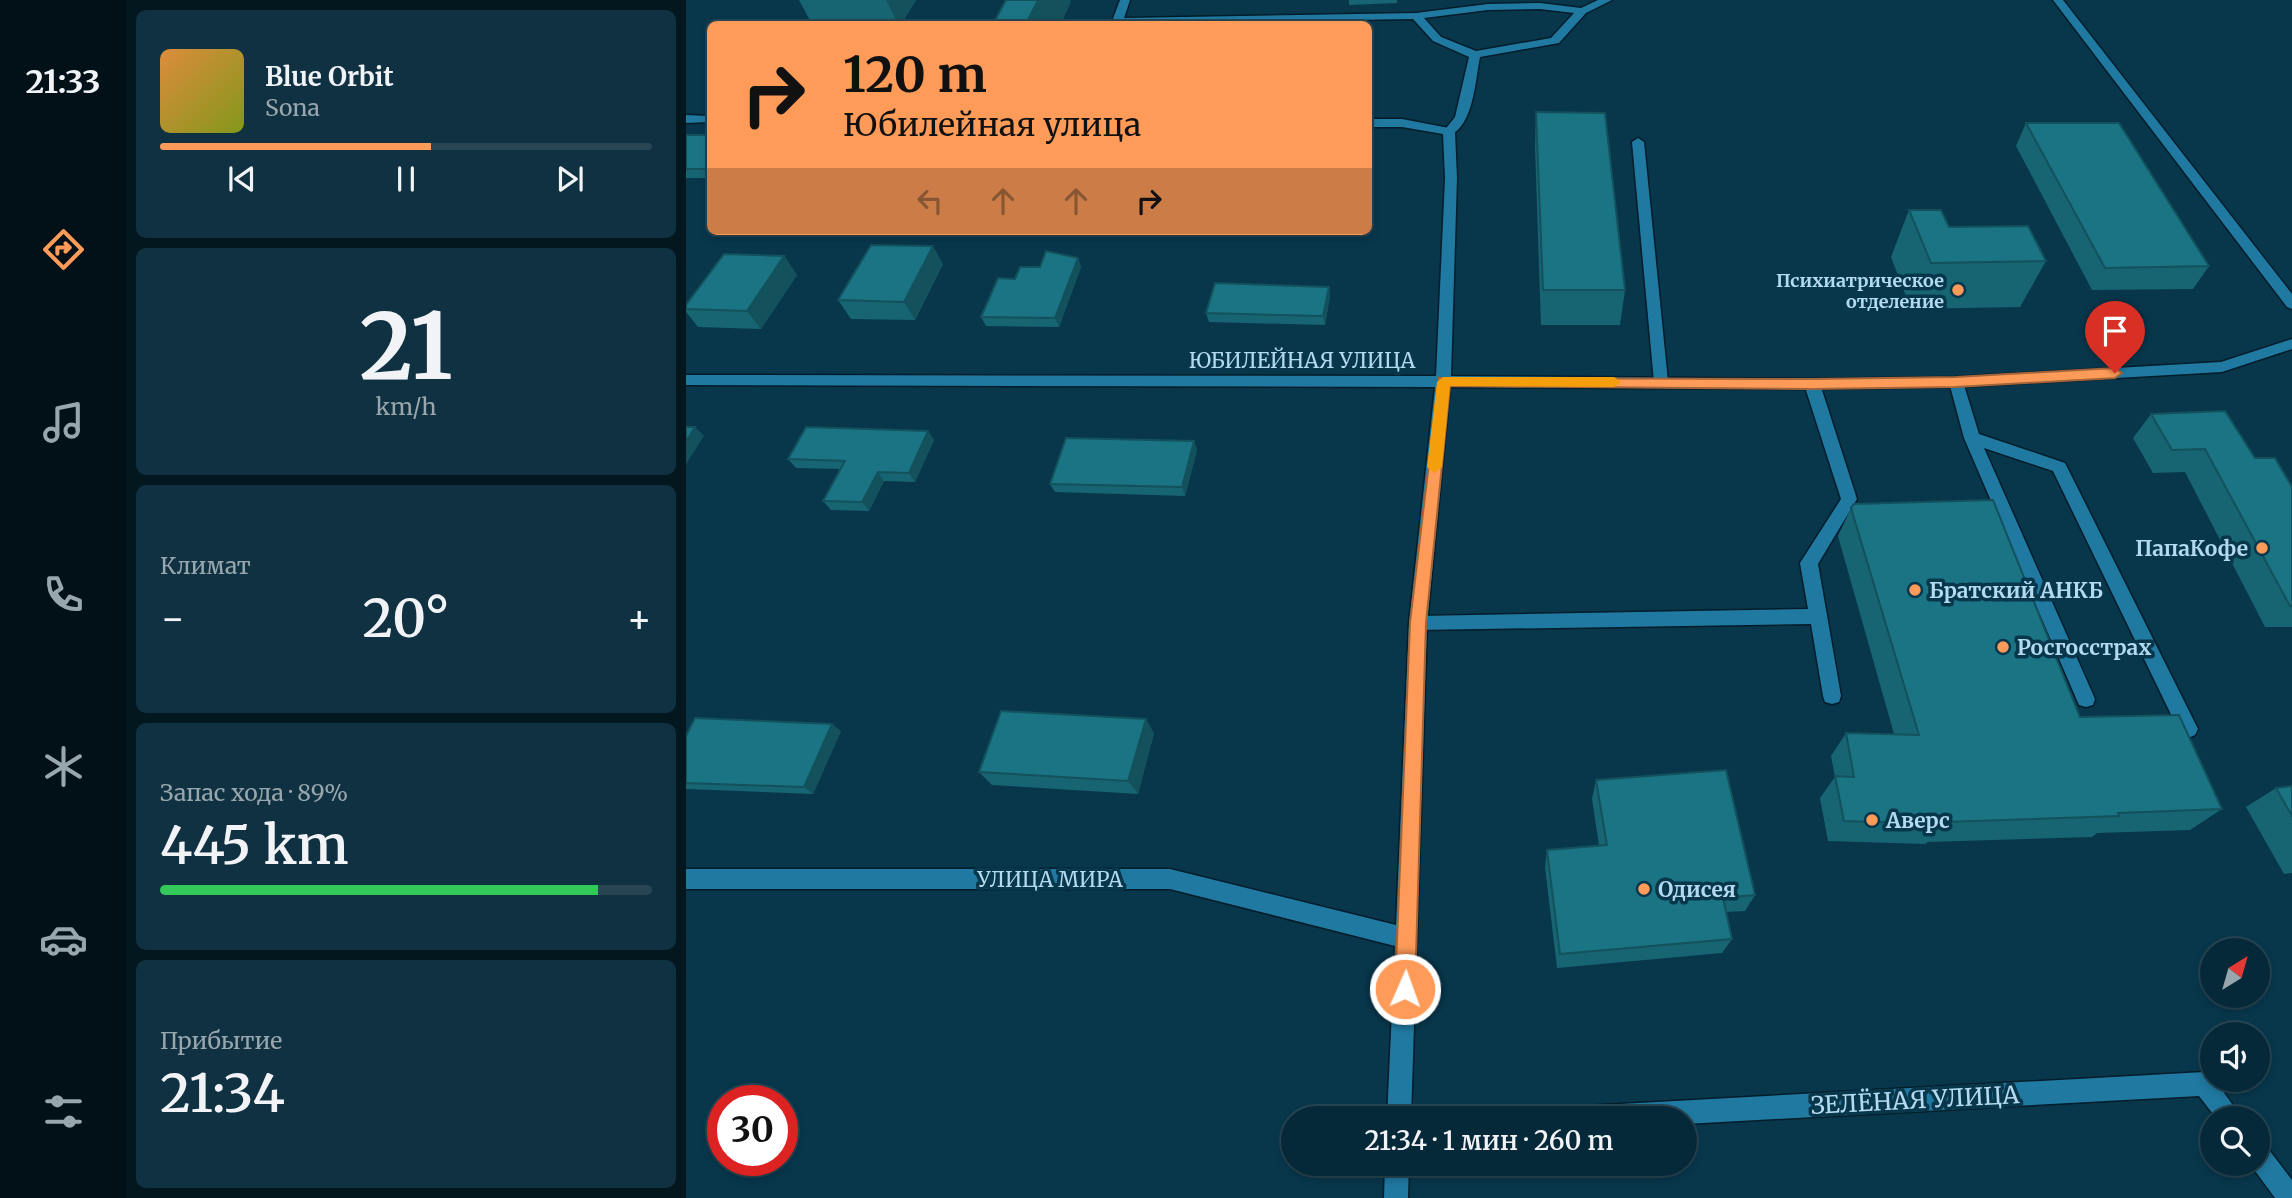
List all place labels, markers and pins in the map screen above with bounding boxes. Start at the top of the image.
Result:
place label: Психиатрическое отделение [1776,269,1944,313]
marker: Психиатрическое отделение [1950,282,1966,298]
pin [2085,301,2145,373]
place label: ПапаКофе [2135,535,2248,562]
marker: ПапаКофе [2254,540,2270,556]
place label: Братский АНКБ [1929,577,2103,604]
marker: Братский АНКБ [1907,582,1923,598]
place label: Росгосстрах [2017,634,2151,661]
marker: Росгосстрах [1995,639,2011,655]
place label: Аверс [1885,807,1950,834]
marker: Аверс [1864,812,1880,828]
place label: Одисея [1658,876,1736,903]
marker: Одисея [1636,881,1652,897]

